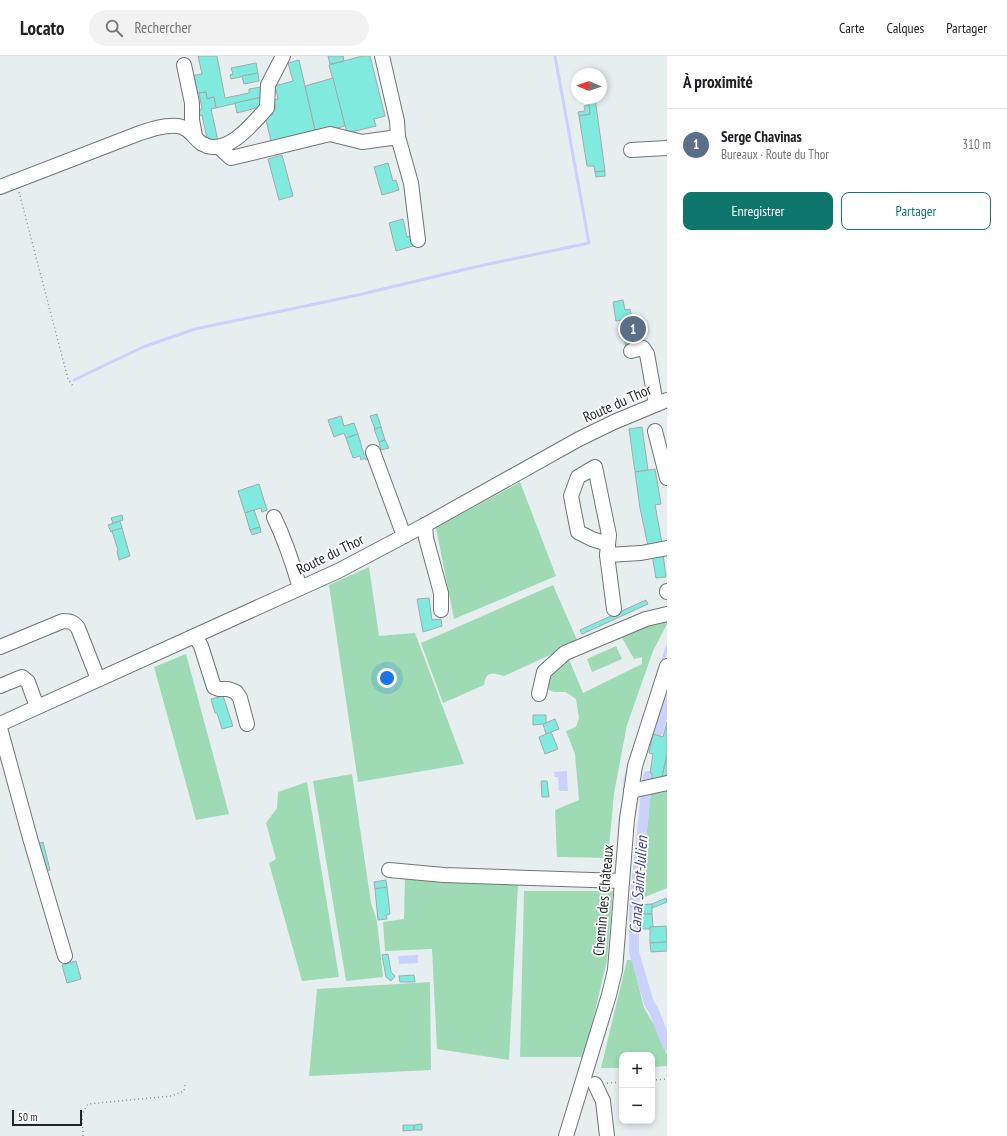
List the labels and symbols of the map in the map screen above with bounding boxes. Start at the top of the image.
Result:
north arrow [571,68,607,104]
pin: 1 [620,314,646,344]
street label: Route du Thor [580,379,655,426]
street label: Route du Thor [293,529,368,578]
your location [377,668,397,688]
water label: Canal Saint-Julien [625,834,651,935]
street label: Chemin des Châteaux [589,844,617,956]
scale bar [12,1108,82,1127]

